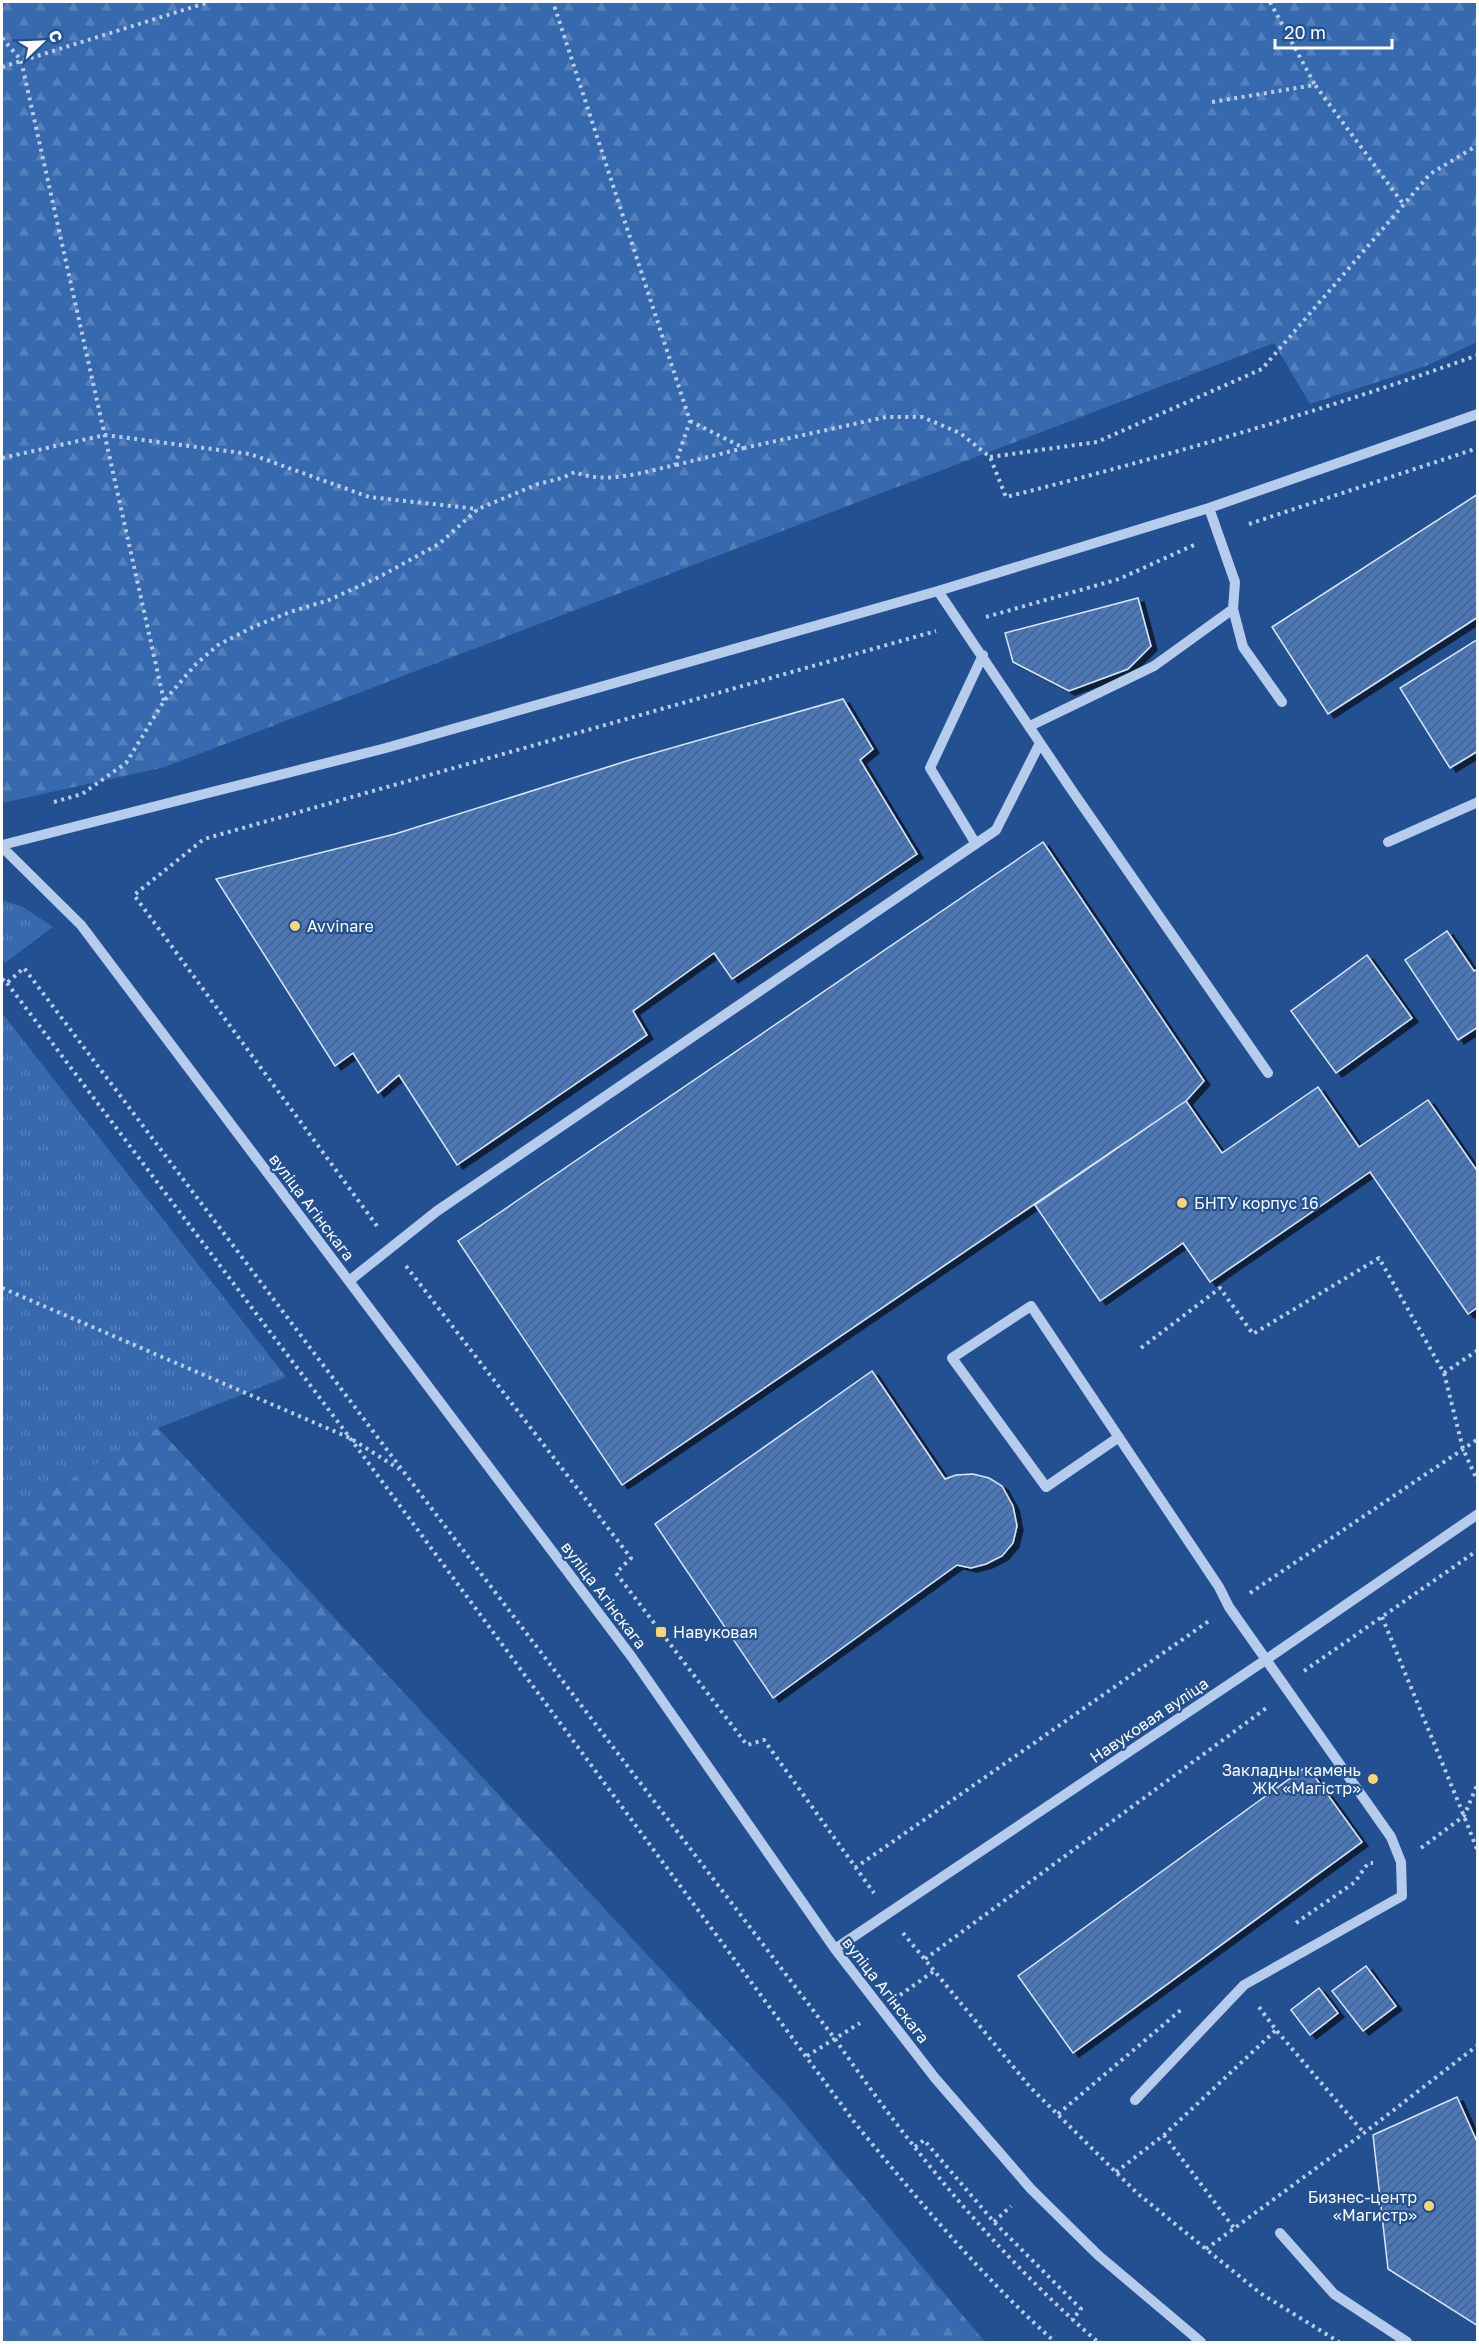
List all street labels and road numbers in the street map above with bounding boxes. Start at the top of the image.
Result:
street label: вуліца Агінскага [265,1149,359,1265]
street label: вуліца Агінскага [557,1537,651,1653]
street label: Навуковая вуліца [1086,1673,1212,1767]
street label: вуліца Агінскага [838,1933,934,2047]

